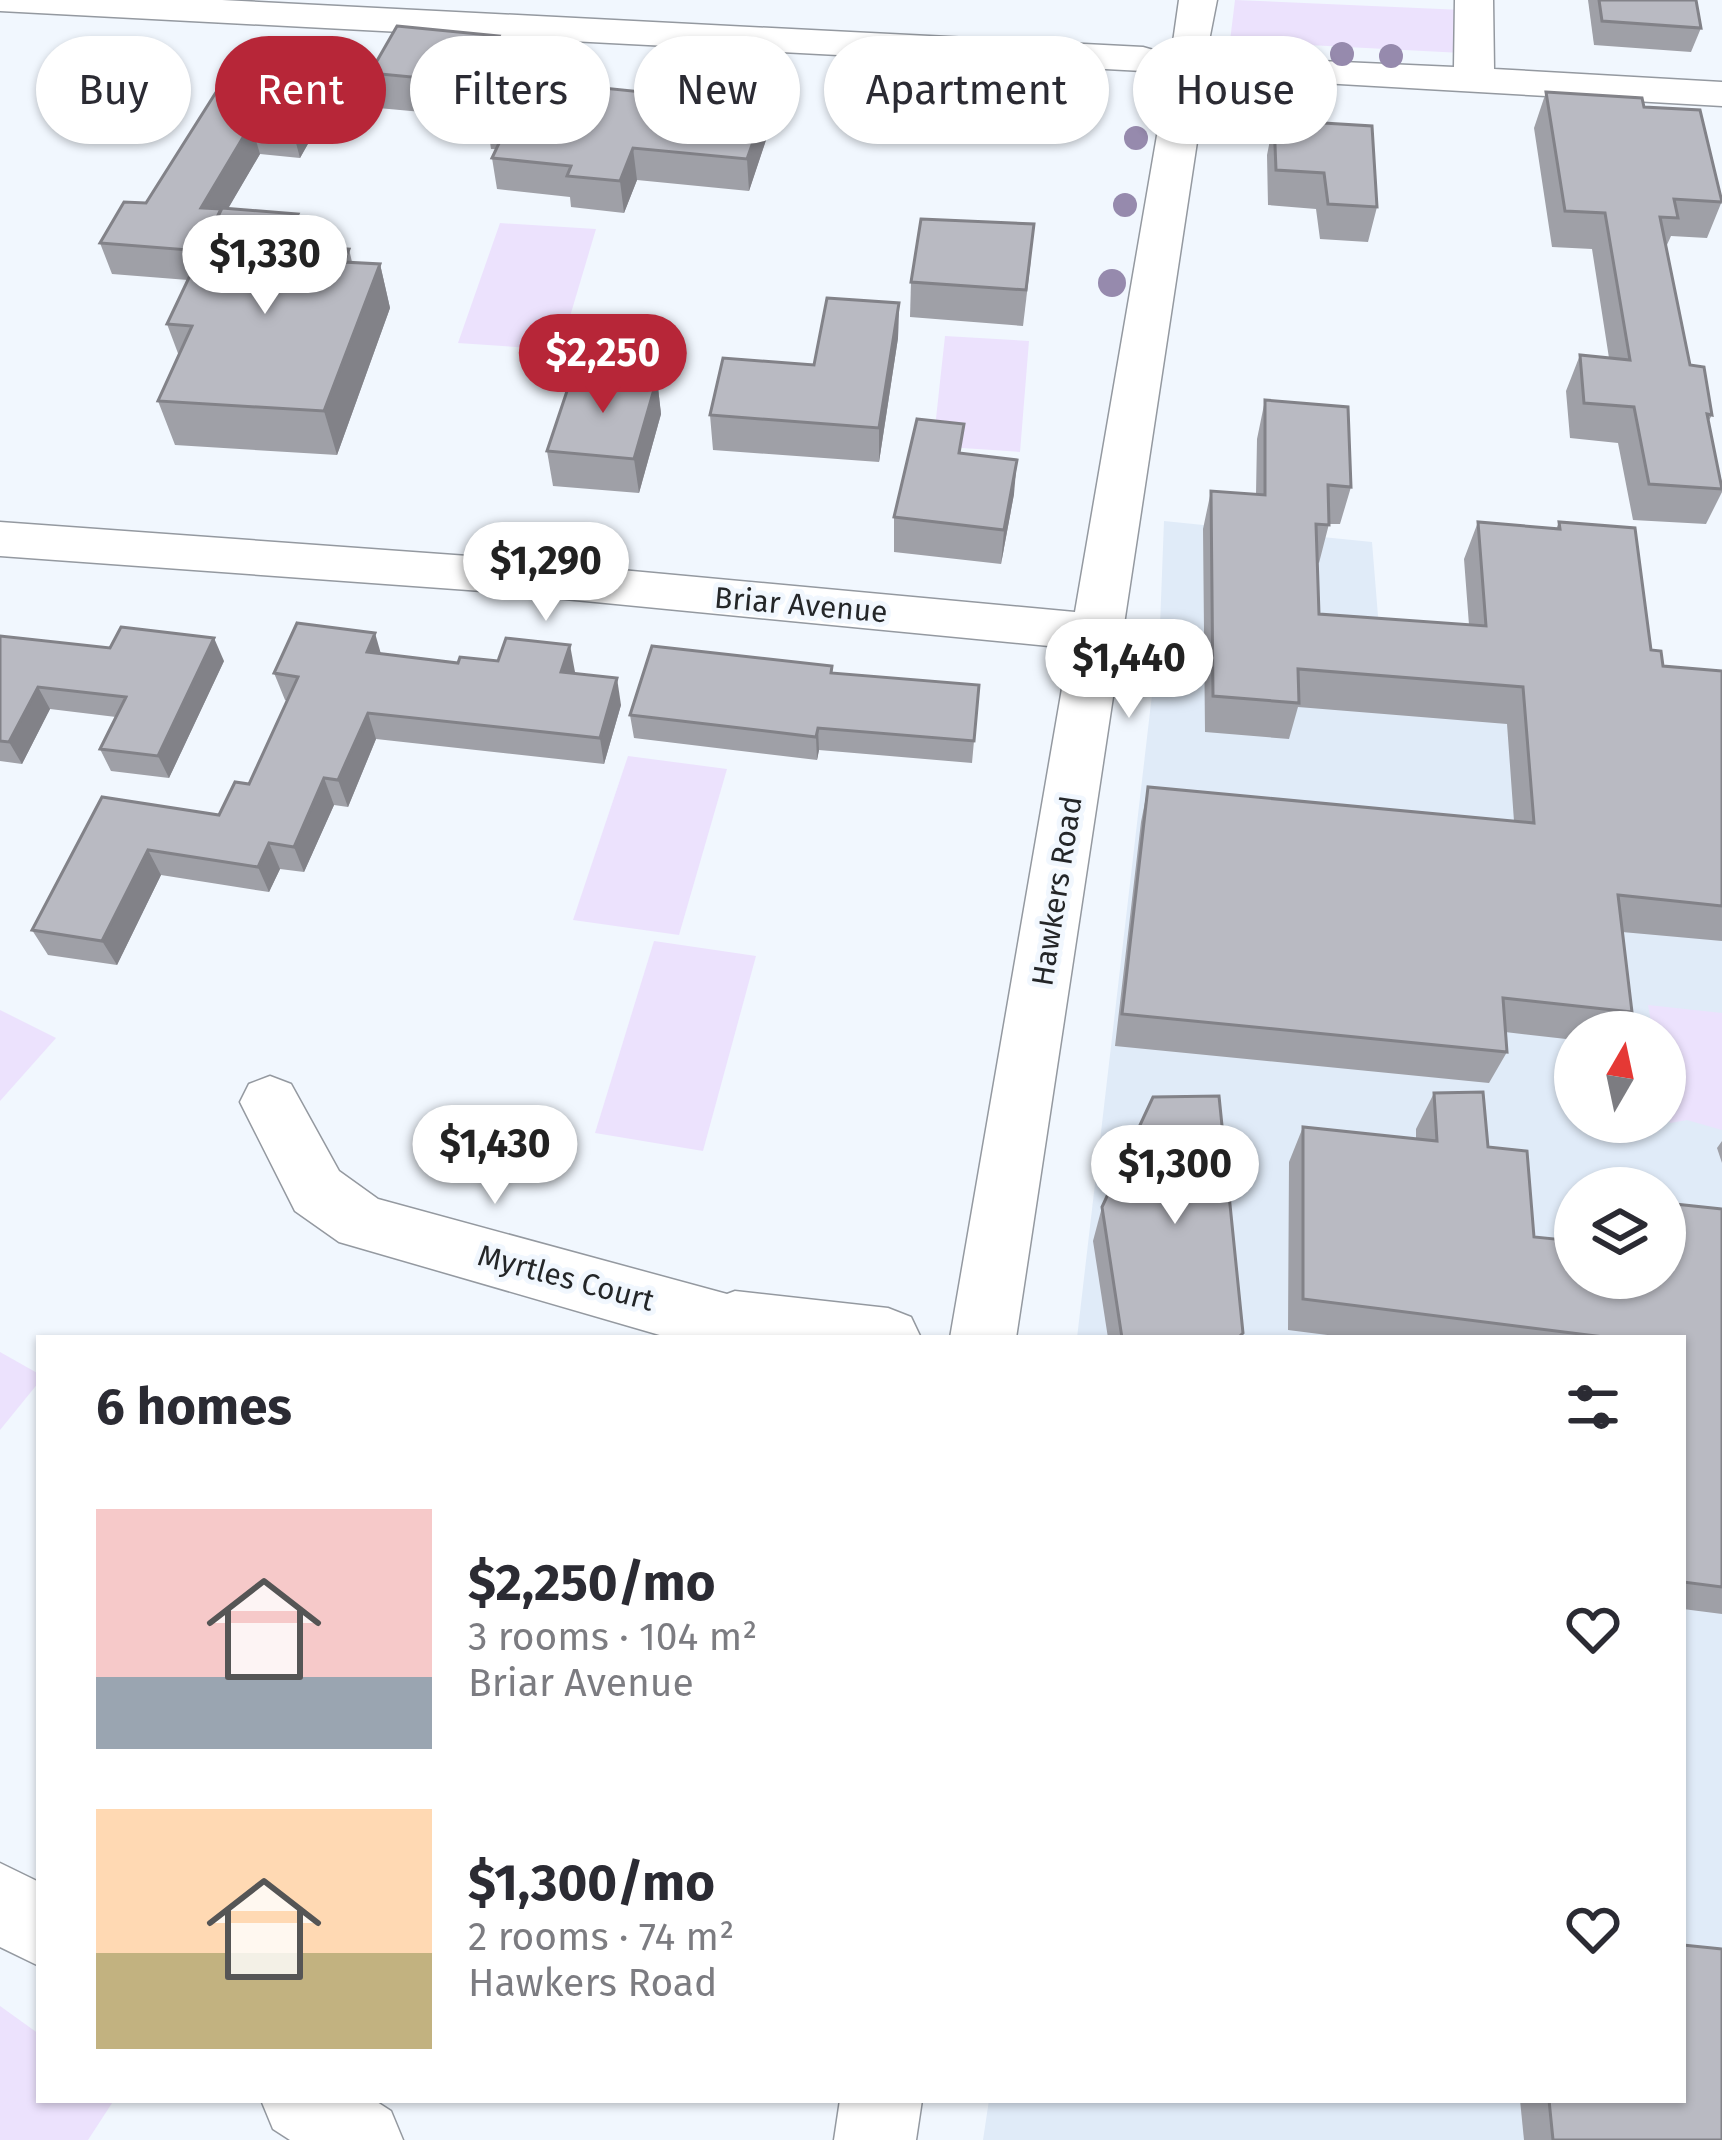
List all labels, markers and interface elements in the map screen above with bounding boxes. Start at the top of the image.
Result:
chip: Buy [36,36,191,144]
chip: Rent [215,36,386,144]
chip: Filters [410,36,610,144]
chip: New [634,36,800,144]
chip: Apartment [824,36,1109,144]
chip: House [1133,36,1337,144]
pin: $1,330 [167,215,363,317]
text: $1,330 [209,231,321,277]
pin: $2,250 [505,314,701,416]
text: $2,250 [546,330,660,376]
pin: $1,290 [448,522,644,624]
text: $1,290 [490,538,602,584]
street label: Briar Avenue [713,579,889,631]
pin: $1,440 [1031,619,1227,721]
text: $1,440 [1072,635,1186,681]
street label: Hawkers Road [1024,793,1090,989]
north arrow [1554,1011,1686,1143]
map controls [1554,1011,1686,1299]
pin: $1,430 [397,1105,593,1207]
text: $1,430 [439,1121,551,1167]
pin: $1,300 [1077,1125,1273,1227]
text: $1,300 [1118,1141,1232,1187]
button: layers [1554,1167,1686,1299]
street label: Myrtles Court [474,1237,658,1319]
icon: filters [1560,1374,1626,1440]
text: 6 homes [96,1376,292,1438]
text: $2,250/mo [468,1552,716,1614]
icon: home [192,1557,336,1701]
icon: heart [1560,1596,1626,1662]
text: 3 rooms · 104 m² [468,1614,757,1660]
text: Briar Avenue [468,1660,694,1706]
text: $1,300/mo [468,1852,715,1914]
icon: home [192,1857,336,2001]
icon: heart [1560,1896,1626,1962]
text: 2 rooms · 74 m² [468,1914,734,1960]
text: Hawkers Road [468,1960,717,2006]

